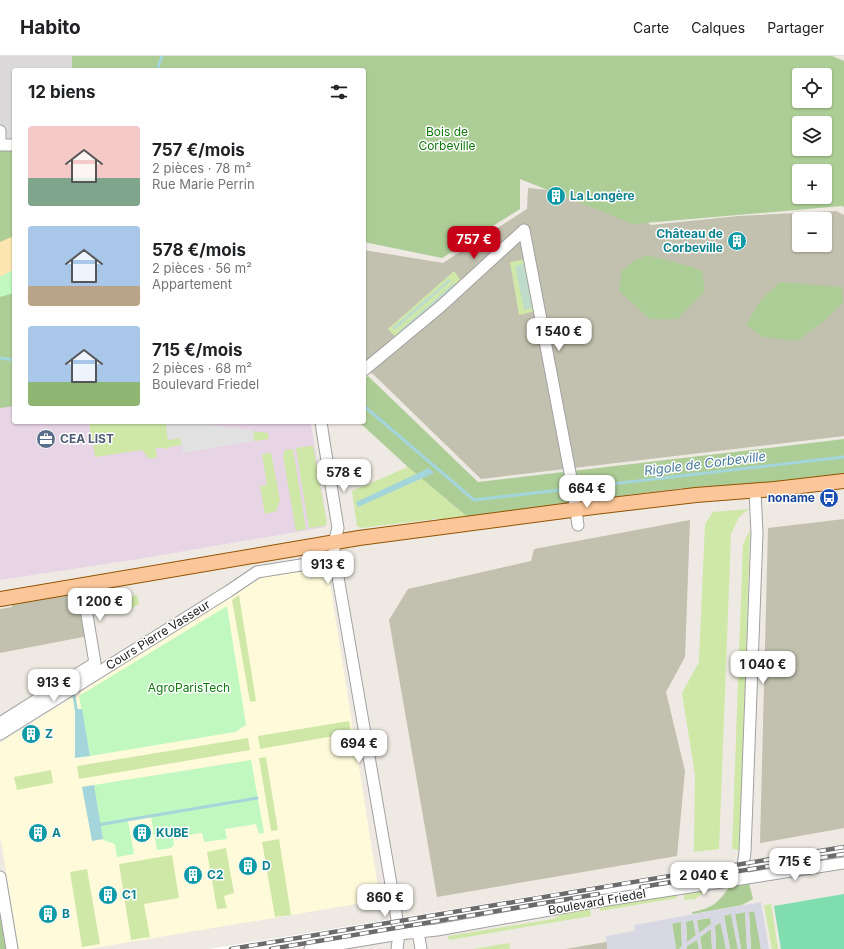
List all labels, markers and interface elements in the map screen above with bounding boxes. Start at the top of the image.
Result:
text: Habito [20,16,81,39]
text: Carte [633,19,669,36]
text: Calques [691,19,745,36]
text: Partager [767,19,824,36]
map controls [792,68,832,252]
button: locate [792,68,832,108]
icon: filters [328,81,350,103]
text: 12 biens [28,82,96,102]
button: layers [792,116,832,156]
park label: Bois de Corbeville [418,124,476,153]
text: 757 €/mois [152,140,245,160]
icon: home [60,142,108,190]
text: 2 pièces · 78 m² [152,160,251,176]
button: + [792,164,832,204]
text: Rue Marie Perrin [152,176,255,192]
building icon: La Longère [545,185,567,207]
place label: La Longère [570,188,635,203]
button: − [792,212,832,252]
pin: 757 € [446,226,502,260]
place label: Château de Corbeville [656,226,723,255]
building icon: Château de Corbeville [726,230,748,252]
text: 757 € [456,231,492,247]
text: 578 €/mois [152,240,246,260]
icon: home [60,242,108,290]
text: 2 pièces · 56 m² [152,260,252,276]
text: Appartement [152,276,232,292]
pin: 1 540 € [522,318,596,352]
text: 1 540 € [536,323,582,339]
text: 715 €/mois [152,340,242,360]
icon: home [60,342,108,390]
text: 2 pièces · 68 m² [152,360,252,376]
text: Boulevard Friedel [152,376,259,392]
office icon: CEA LIST [35,428,57,450]
place label: CEA LIST [60,431,114,446]
water label: Rigole de Corbeville [643,448,767,478]
pin: 578 € [316,459,372,493]
text: 578 € [326,464,362,480]
pin: 664 € [559,475,615,509]
text: 664 € [568,480,606,496]
bus stop icon: noname [818,487,840,509]
place label: noname [768,490,815,505]
pin: 913 € [300,551,356,585]
text: 913 € [311,556,345,572]
pin: 1 200 € [63,588,137,622]
text: 1 200 € [77,593,123,609]
street label: Cours Pierre Vasseur [103,596,213,673]
pin: 1 040 € [726,651,800,685]
text: 1 040 € [740,656,787,672]
pin: 913 € [26,669,82,703]
text: 913 € [37,674,71,690]
park label: AgroParisTech [148,680,230,695]
building icon: Z [20,723,42,745]
place label: Z [45,726,53,741]
pin: 694 € [331,730,387,764]
text: 694 € [340,735,378,751]
building icon: A [27,822,49,844]
building icon: KUBE [131,822,153,844]
place label: A [52,825,61,840]
place label: KUBE [156,825,189,840]
pin: 715 € [767,848,823,882]
text: 715 € [778,853,812,869]
building icon: D [237,855,259,877]
place label: D [262,858,271,873]
pin: 2 040 € [667,862,741,896]
building icon: C2 [182,864,204,886]
place label: C2 [207,867,223,882]
text: 2 040 € [679,867,729,883]
building icon: C1 [97,884,119,906]
pin: 860 € [357,884,413,918]
street label: Boulevard Friedel [547,886,647,917]
place label: C1 [122,887,136,902]
text: 860 € [366,889,404,905]
building icon: B [37,903,59,925]
place label: B [62,906,70,921]

